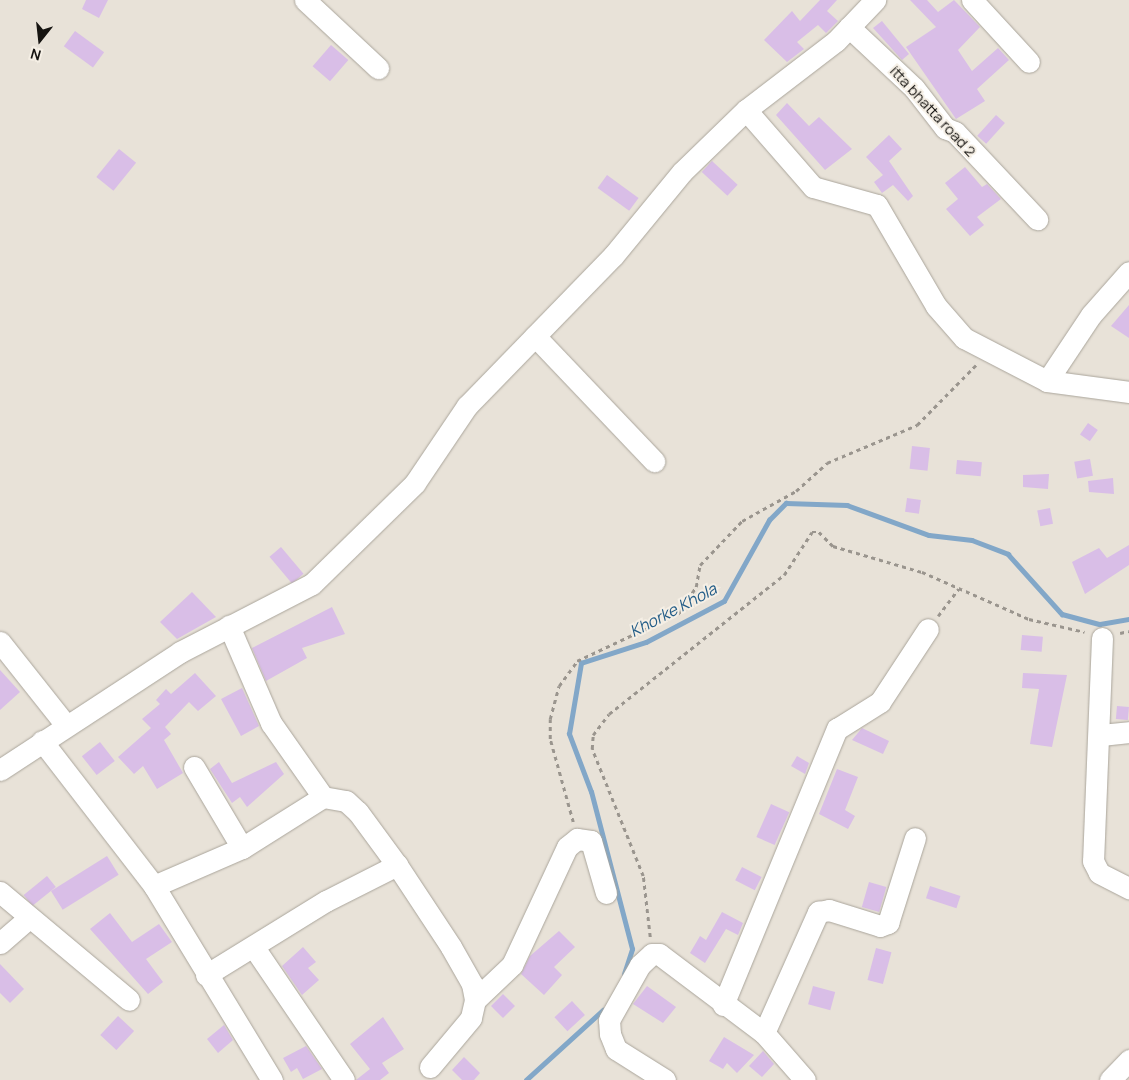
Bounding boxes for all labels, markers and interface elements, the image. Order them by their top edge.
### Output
north arrow [15,15,65,65]
text: N [28,44,43,65]
street label: itta bhatta road 2 [886,62,980,160]
water label: Khorke Khola [626,579,720,641]

